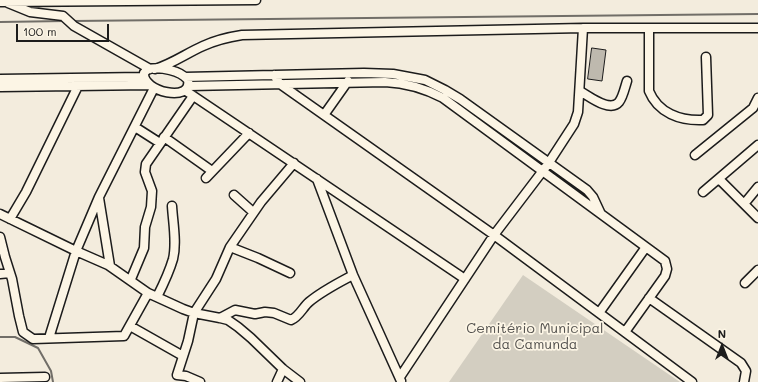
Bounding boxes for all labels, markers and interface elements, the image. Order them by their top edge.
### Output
scale bar [18,16,111,42]
text: 100 m [23,23,57,39]
park label: Cemitério Municipal da Camunda [466,321,604,354]
north arrow [702,326,742,366]
text: N [718,326,726,341]

